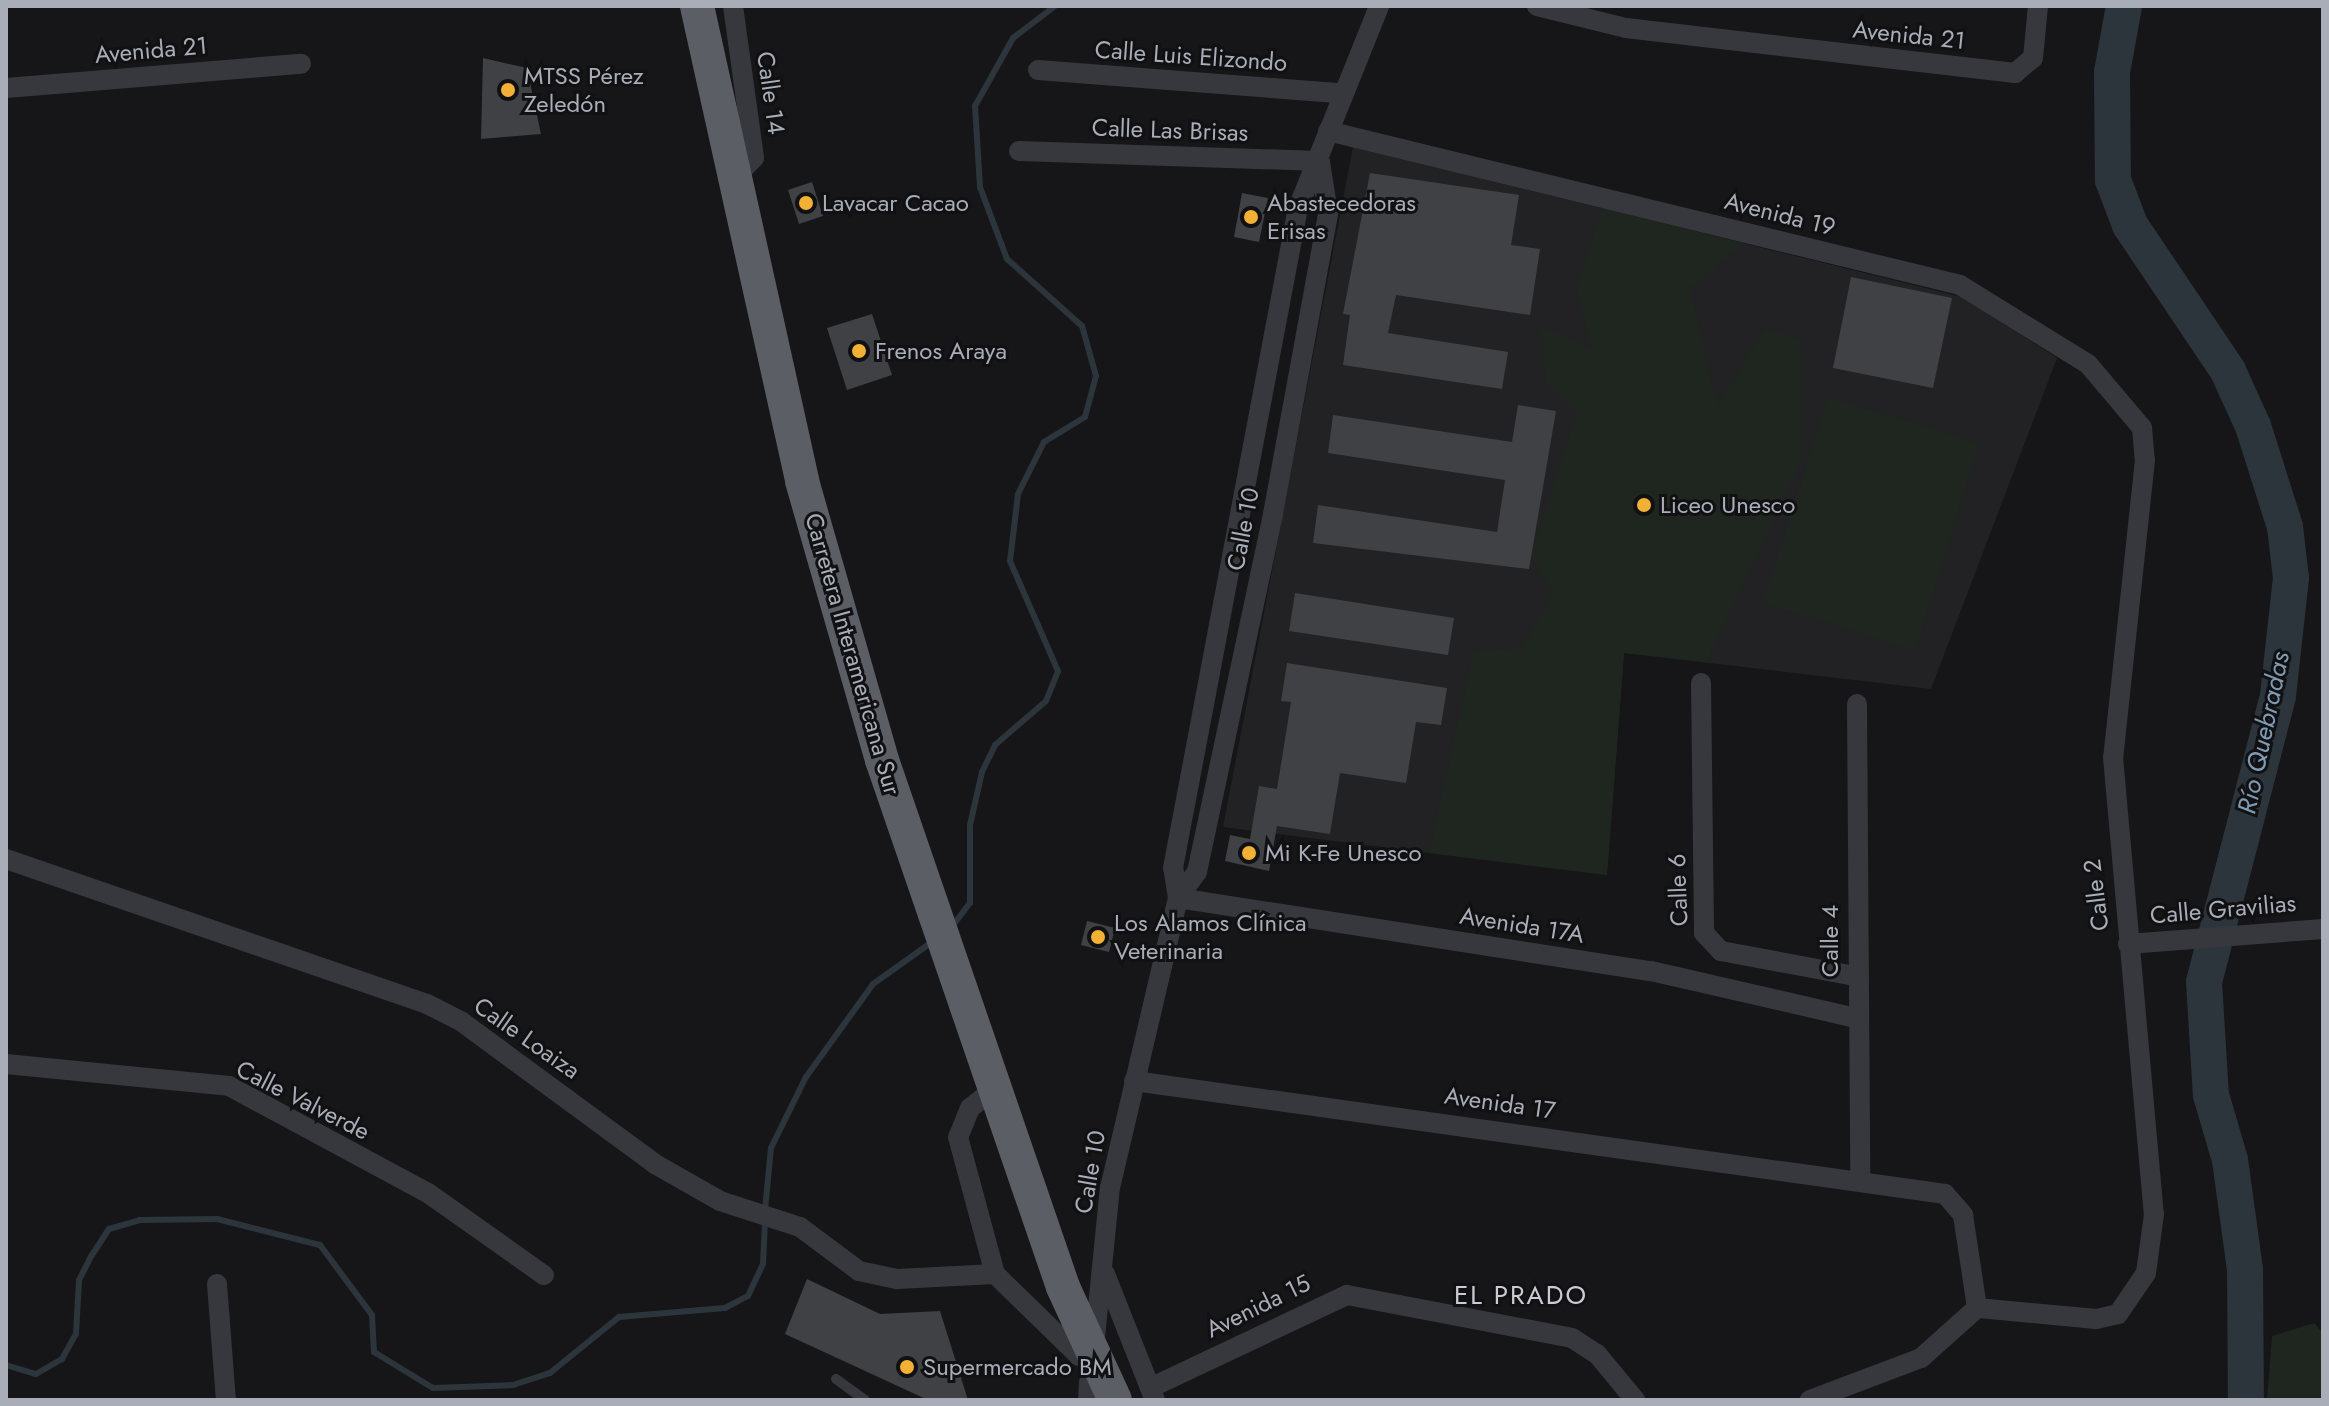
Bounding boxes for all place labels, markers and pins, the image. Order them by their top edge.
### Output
place label: MTSS Pérez Zeledón [524,62,644,118]
marker: MTSS Pérez Zeledón [499,81,517,99]
place label: Lavacar Cacao [822,189,969,217]
place label: Abastecedoras Erisas [1267,189,1416,245]
marker: Lavacar Cacao [797,194,815,212]
marker: Abastecedoras Erisas [1242,208,1260,226]
place label: Frenos Araya [875,337,1007,365]
marker: Frenos Araya [850,342,868,360]
place label: Liceo Unesco [1660,491,1795,519]
marker: Liceo Unesco [1635,496,1653,514]
place label: Mi K-Fe Unesco [1265,839,1422,867]
marker: Mi K-Fe Unesco [1240,844,1258,862]
place label: Los Alamos Clínica Veterinaria [1114,909,1306,965]
marker: Los Alamos Clínica Veterinaria [1089,928,1107,946]
place label: Supermercado BM [923,1353,1112,1381]
marker: Supermercado BM [898,1358,916,1376]

